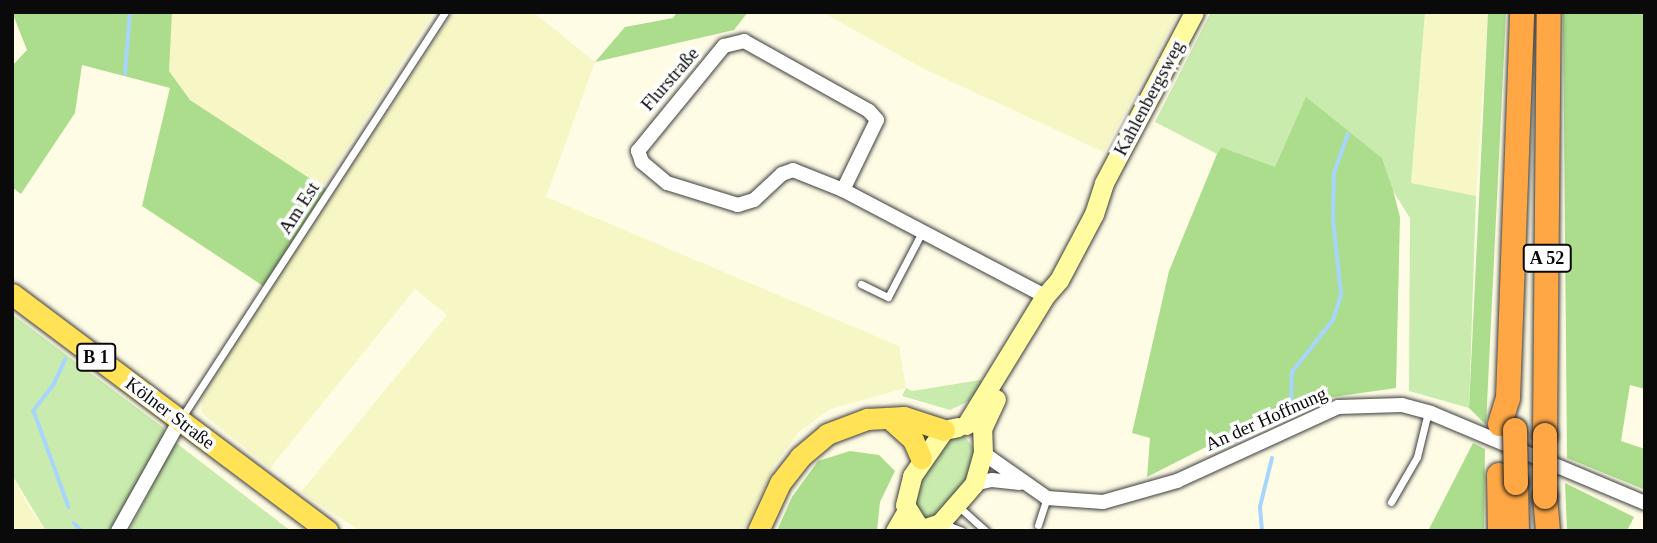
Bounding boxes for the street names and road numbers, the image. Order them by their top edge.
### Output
street label: Kahlenbergsweg [1109,36,1189,160]
street label: Flurstraße [636,42,704,116]
street label: Am Est [274,178,324,238]
road number: A 52 [1521,244,1573,272]
road number: B 1 [75,342,117,372]
street label: Kölner Straße [121,372,219,454]
street label: An der Hoffnung [1202,382,1330,456]

